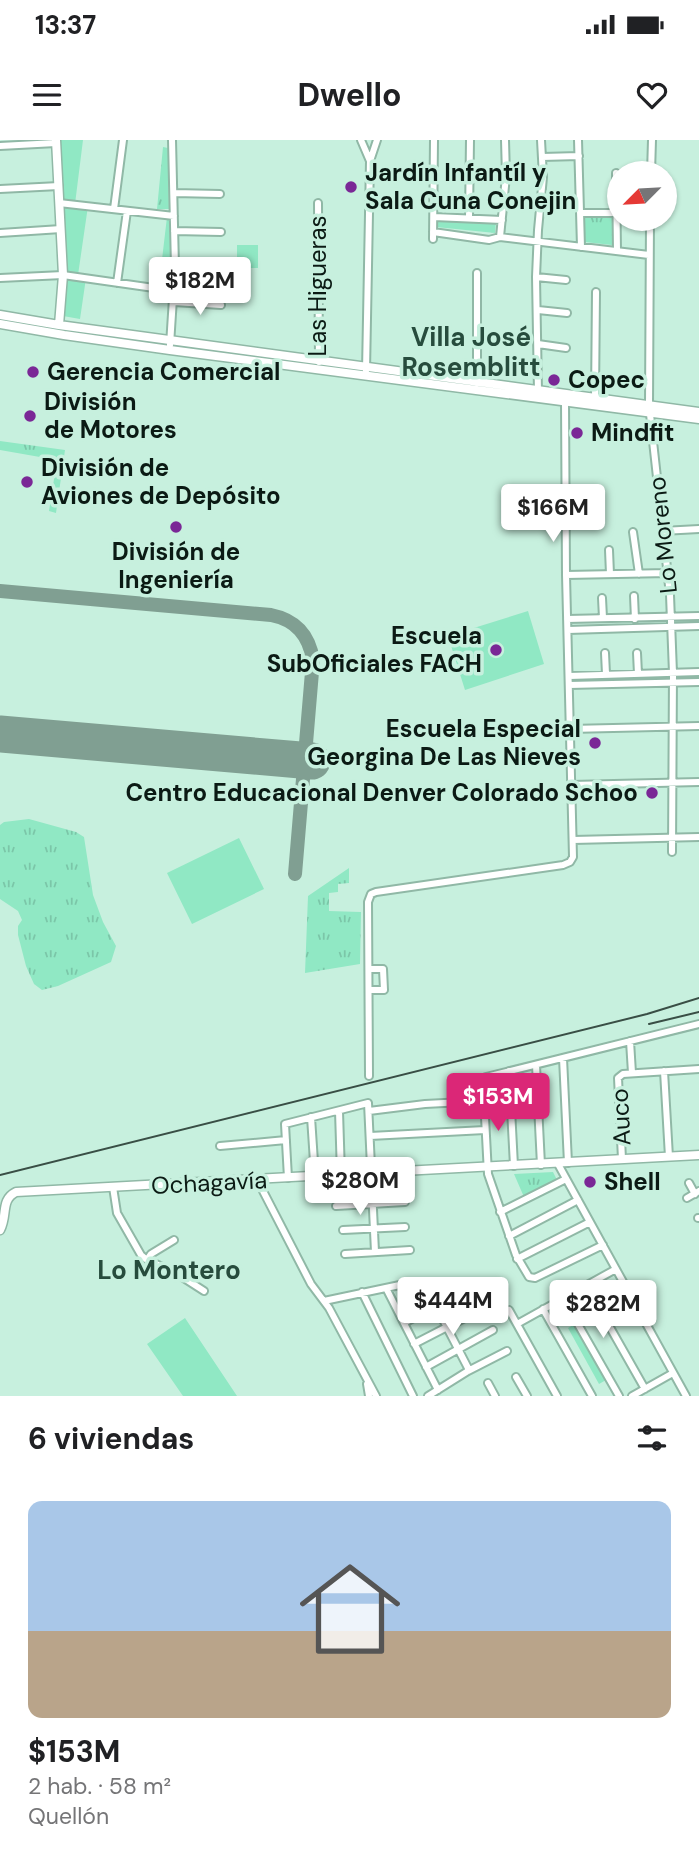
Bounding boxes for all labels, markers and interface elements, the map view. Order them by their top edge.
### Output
text: 13:37 [35,8,96,42]
text: Dwello [297,74,402,116]
icon: menu [28,76,66,114]
icon: heart [633,76,671,114]
place label: Jardín Infantíl y Sala Cuna Conejin [365,157,576,216]
north arrow [607,161,677,231]
map controls [607,161,677,231]
marker: Jardín Infantíl y Sala Cuna Conejin [343,179,359,195]
street label: Las Higueras [302,216,333,357]
pin: $182M [151,258,249,317]
text: $182M [165,265,235,295]
district label: Villa José Rosemblitt [401,320,541,384]
place label: Gerencia Comercial [47,356,280,387]
marker: Gerencia Comercial [25,364,41,380]
place label: Copec [568,364,645,395]
marker: Copec [546,372,562,388]
place label: División de Motores [44,386,177,445]
marker: División de Motores [22,408,38,424]
place label: Mindfit [591,417,674,448]
marker: Mindfit [569,425,585,441]
place label: División de Aviones de Depósito [41,452,281,511]
marker: División de Aviones de Depósito [19,474,35,490]
street label: Lo Moreno [641,475,684,595]
pin: $166M [504,484,602,544]
text: $166M [517,492,589,522]
marker: División de Ingeniería [168,519,184,535]
place label: División de Ingeniería [112,536,240,595]
place label: Escuela SubOficiales FACH [267,620,482,679]
marker: Escuela SubOficiales FACH [488,642,504,658]
place label: Escuela Especial Georgina De Las Nieves [307,713,581,772]
marker: Escuela Especial Georgina De Las Nieves [587,735,603,751]
place label: Centro Educacional Denver Colorado Schoo [125,777,638,808]
marker: Centro Educacional Denver Colorado Schoo [644,785,660,801]
pin: $153M [449,1074,547,1133]
text: $153M [463,1081,533,1111]
street label: Auco [604,1088,637,1146]
pin: $280M [311,1158,409,1217]
street label: Ochagavía [150,1164,268,1201]
text: $280M [321,1165,399,1195]
place label: Shell [604,1166,661,1197]
marker: Shell [582,1174,598,1190]
district label: Lo Montero [97,1253,241,1287]
pin: $444M [404,1278,502,1337]
pin: $282M [554,1280,652,1340]
text: $444M [413,1285,493,1315]
text: $282M [565,1288,641,1318]
text: 6 viviendas [28,1419,194,1458]
icon: filters [633,1419,671,1457]
icon: home [287,1546,413,1672]
text: $153M [28,1732,120,1771]
text: 2 hab. · 58 m² [28,1771,171,1801]
text: Quellón [28,1801,109,1831]

